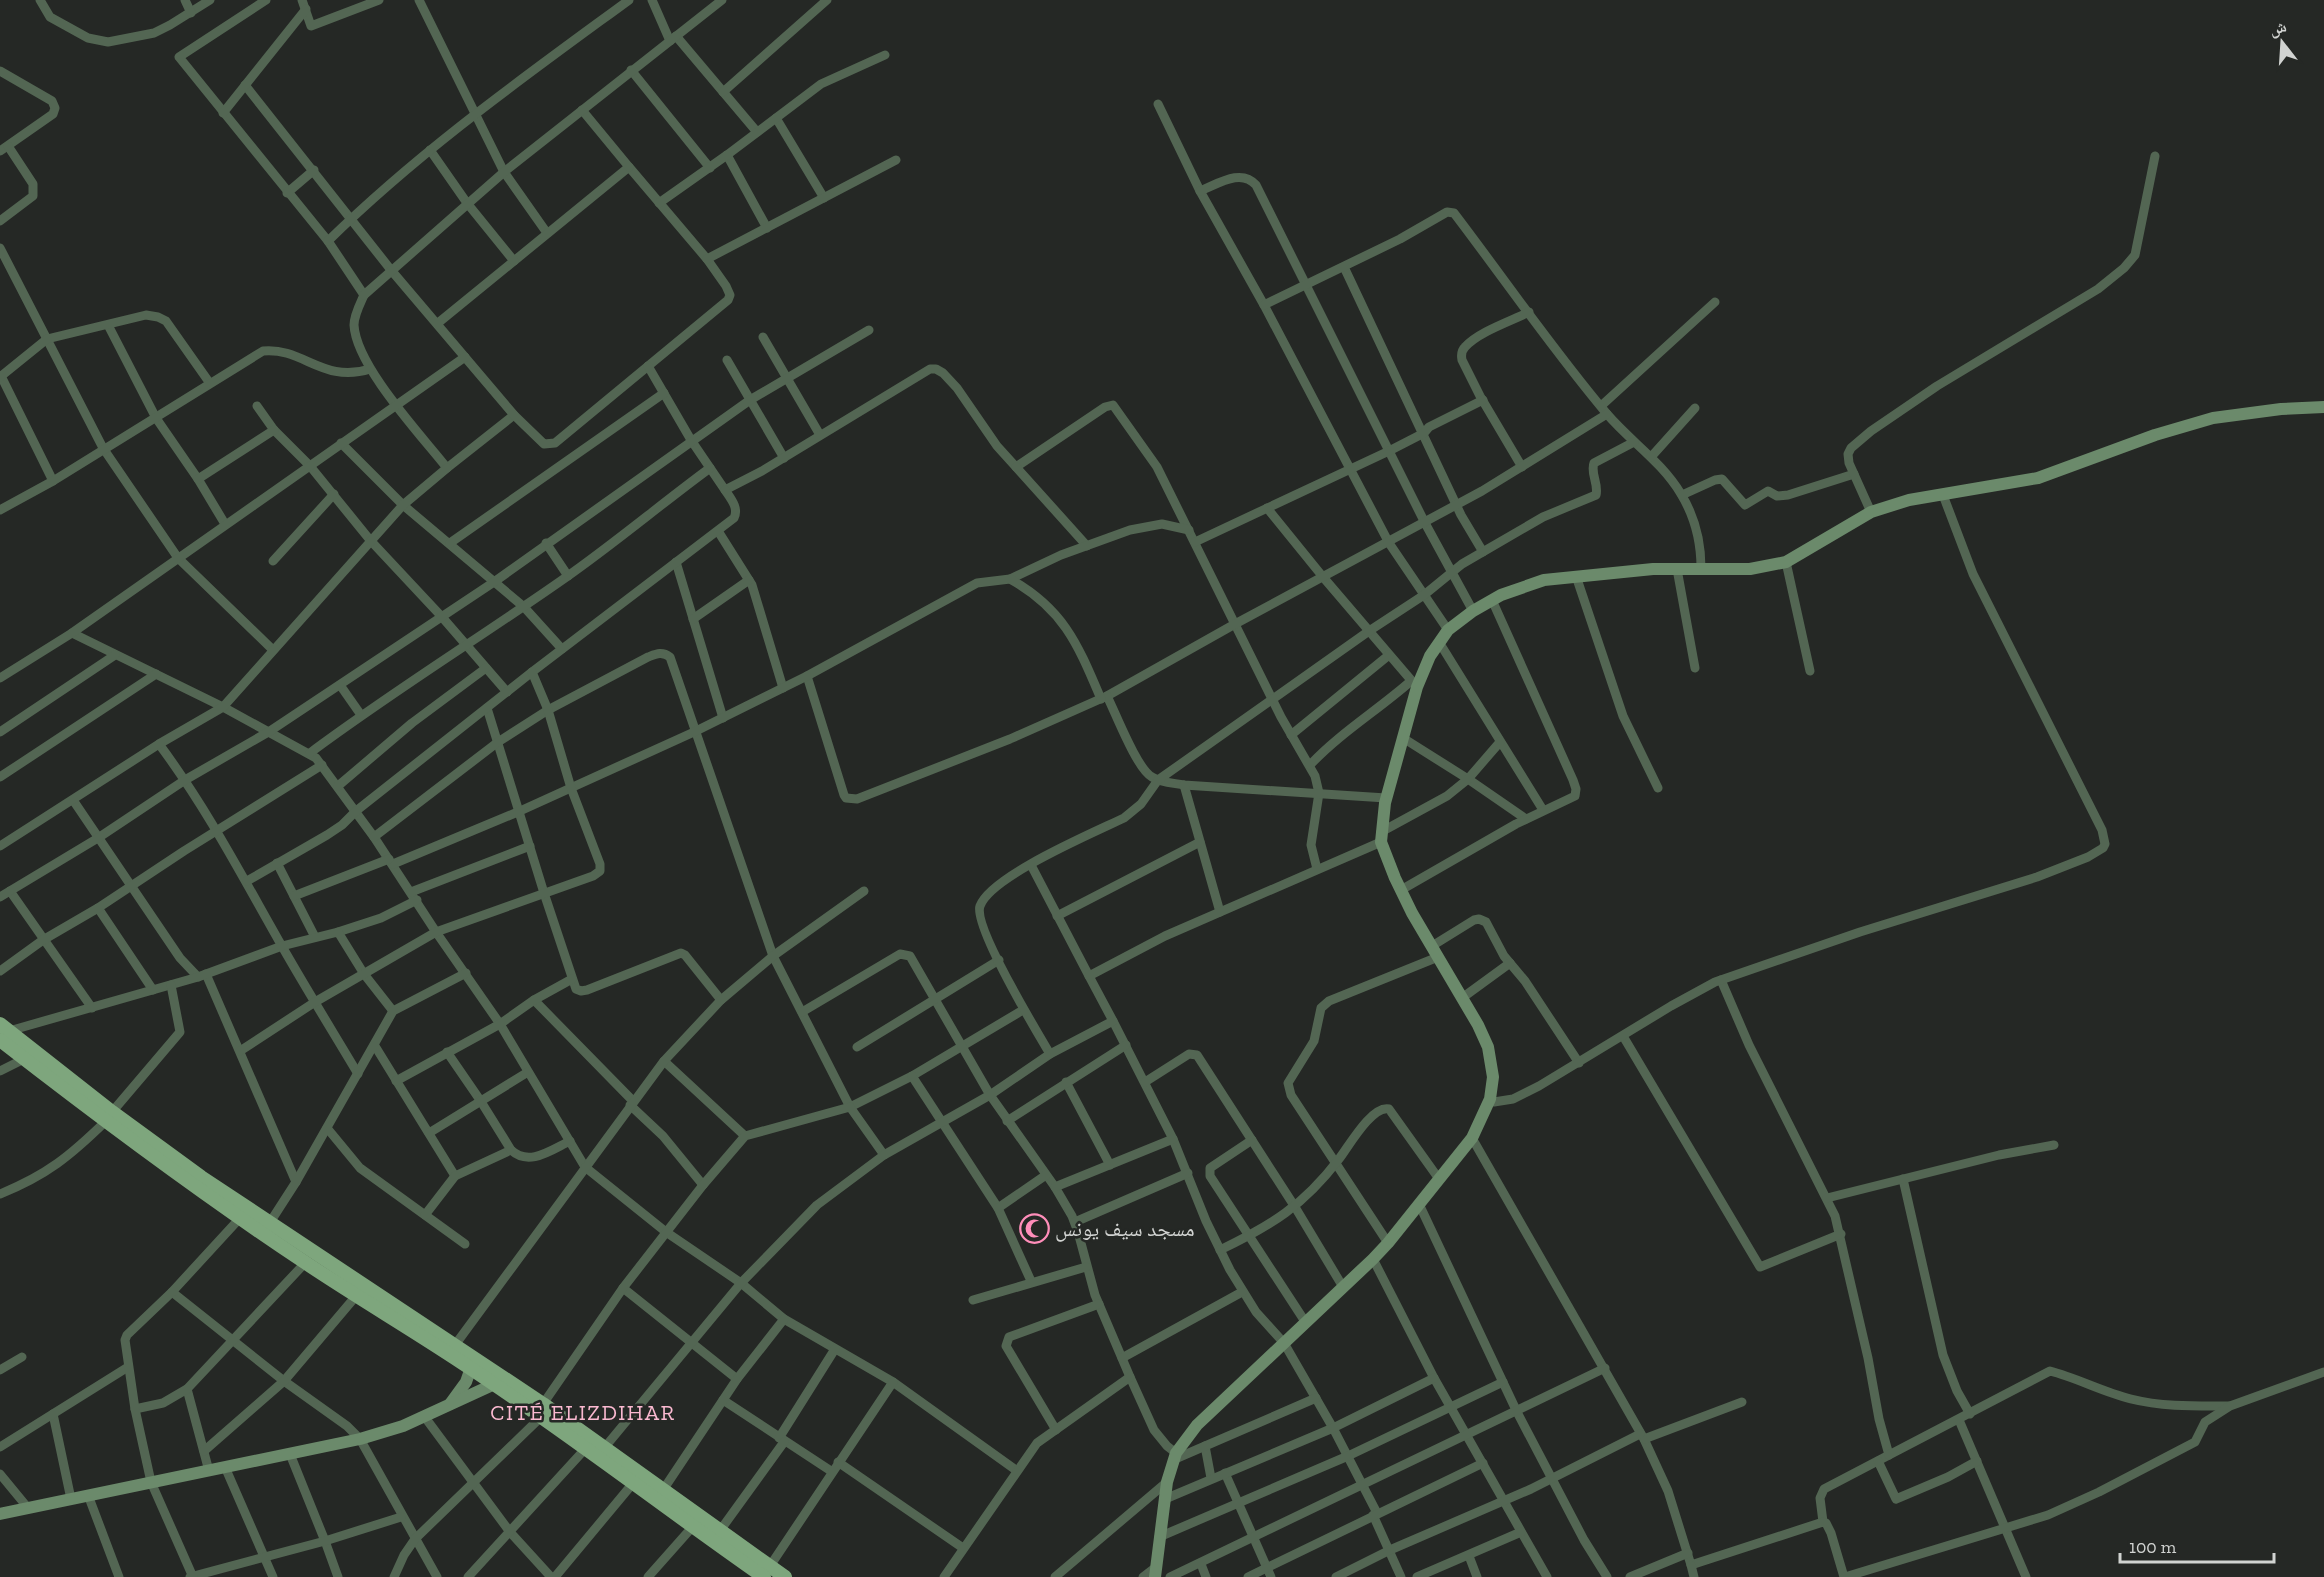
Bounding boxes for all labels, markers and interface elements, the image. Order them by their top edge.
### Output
north arrow [2252,12,2312,72]
text: ش [2267,17,2289,40]
mosque icon: مسجد سيف يونس [1018,1212,1050,1244]
place label: مسجد سيف يونس [1055,1216,1195,1242]
district label: CITÉ ELIZDIHAR [490,1399,676,1426]
scale bar [2120,1526,2274,1564]
text: 100 m [2129,1536,2177,1558]

